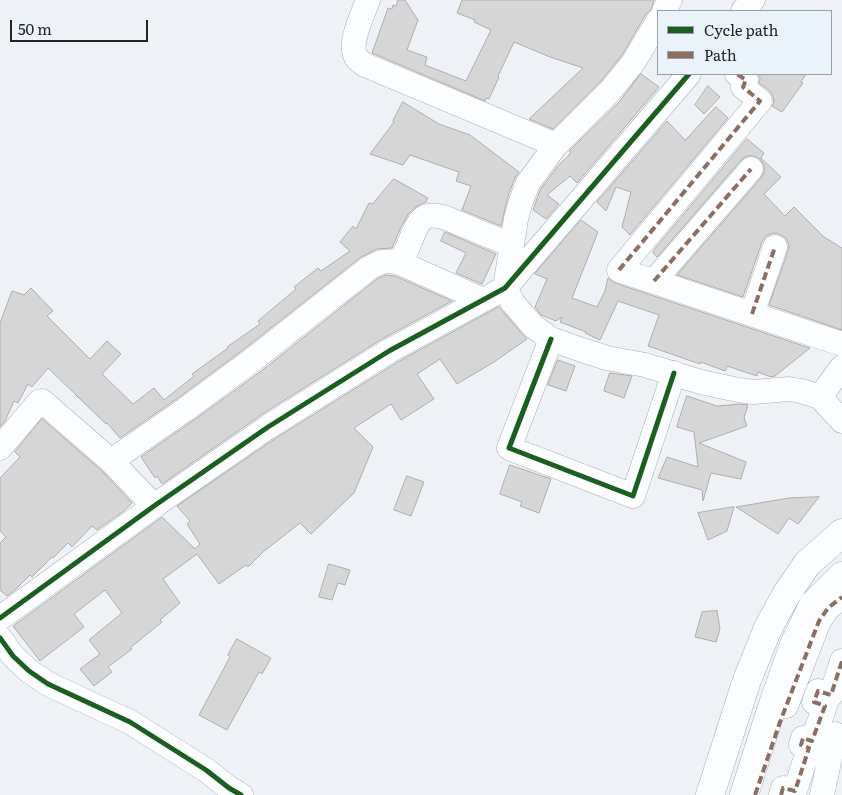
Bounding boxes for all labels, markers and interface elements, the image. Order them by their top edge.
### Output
scale bar [12,10,150,42]
legend [657,10,832,75]
text: 50 m [18,17,52,40]
text: Cycle path [704,18,778,41]
text: Path [704,43,737,66]

